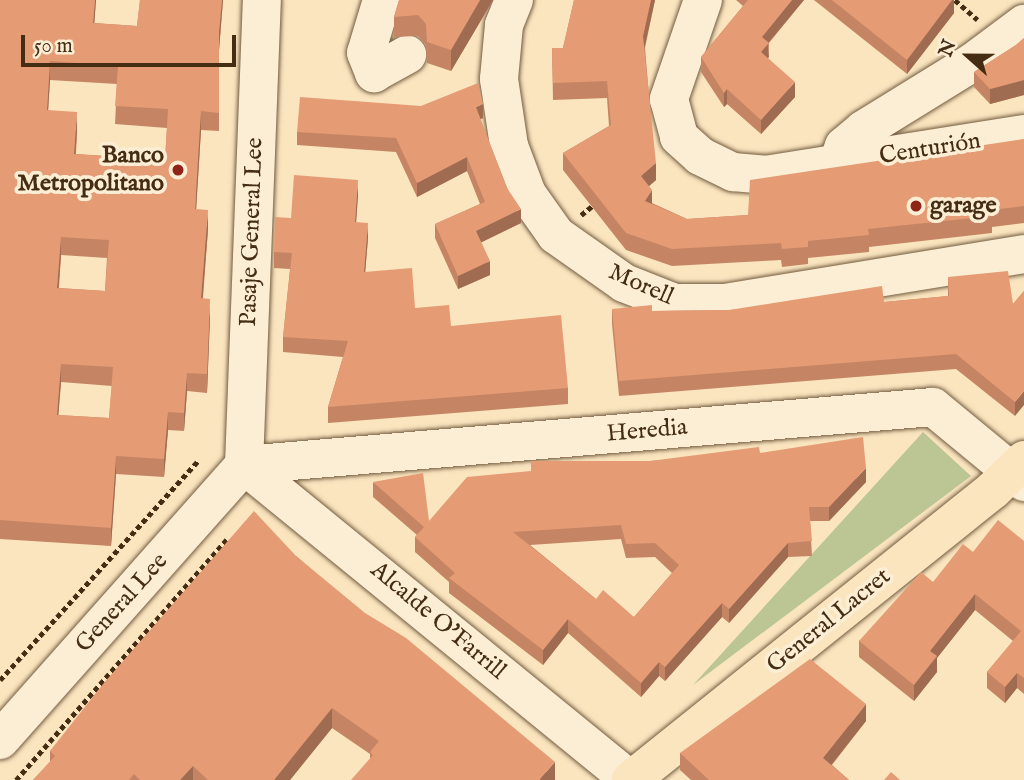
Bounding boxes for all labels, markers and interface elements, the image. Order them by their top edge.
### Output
scale bar [24,21,240,65]
north arrow [933,21,1003,91]
text: 50 m [34,33,73,60]
text: N [934,37,963,60]
street label: Centurión [877,127,983,171]
street label: Pasaje General Lee [234,137,270,327]
place label: Banco Metropolitano [18,142,164,198]
marker: Banco Metropolitano [170,162,186,178]
place label: garage [930,192,997,220]
marker: garage [908,198,924,214]
street label: Morell [604,258,678,312]
street label: Heredia [606,413,688,449]
street label: General Lee [70,547,174,659]
street label: Alcalde O'Farrill [364,556,512,686]
street label: General Lacret [761,562,897,680]

